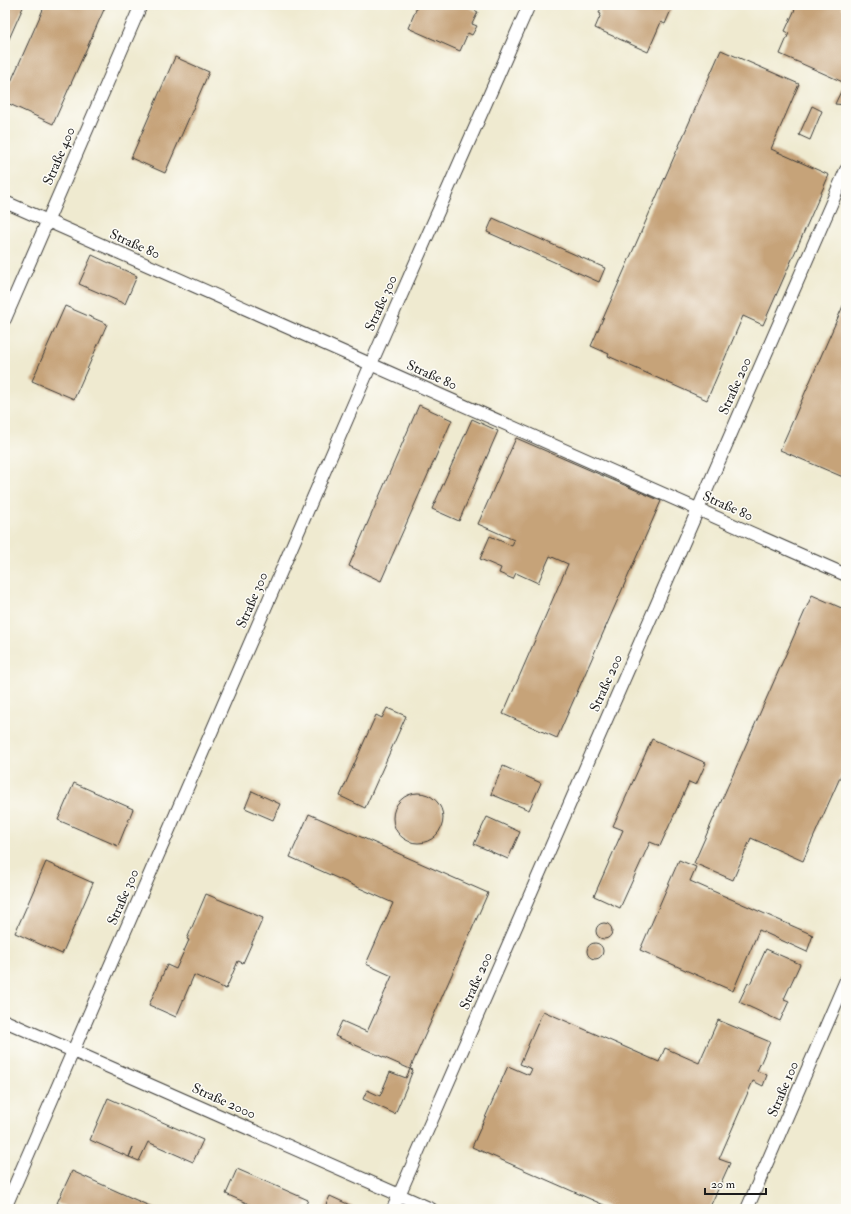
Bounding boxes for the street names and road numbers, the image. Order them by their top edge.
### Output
street label: Straße 400 [39,124,79,188]
street label: Straße 80 [107,225,163,263]
street label: Straße 300 [361,272,401,334]
street label: Straße 200 [715,355,755,417]
street label: Straße 80 [404,356,460,394]
street label: Straße 80 [700,487,756,525]
street label: Straße 300 [233,569,271,631]
street label: Straße 200 [586,652,626,714]
street label: Straße 300 [104,866,142,928]
street label: Straße 200 [456,950,496,1012]
street label: Straße 100 [764,1059,802,1119]
street label: Straße 2000 [189,1079,259,1123]

